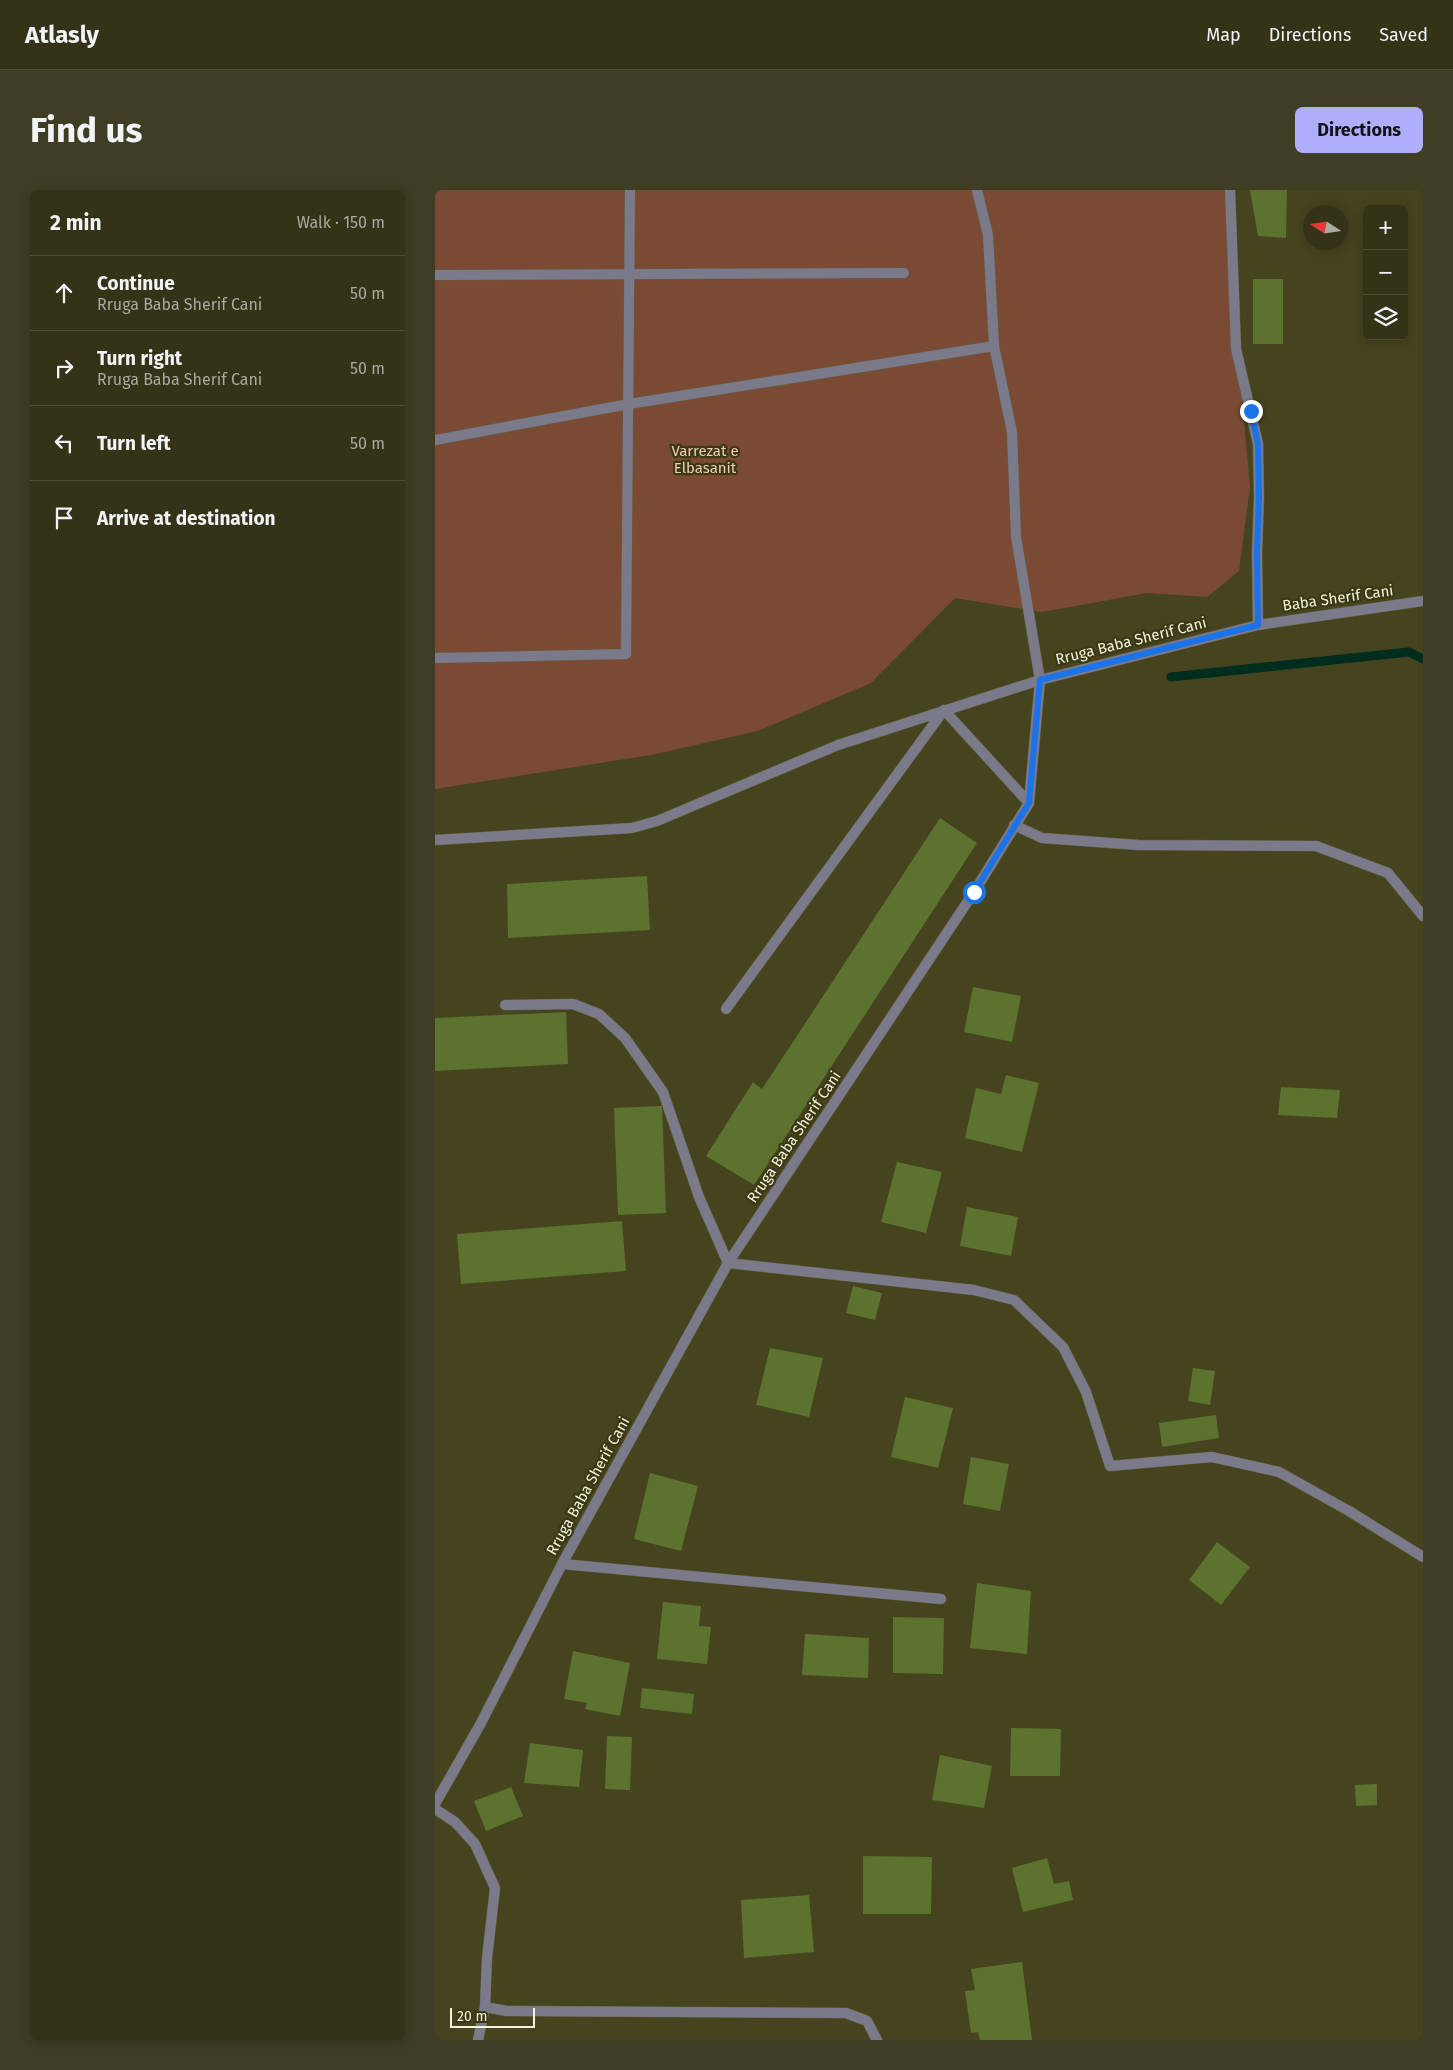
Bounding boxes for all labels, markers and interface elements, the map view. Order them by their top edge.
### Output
text: Atlasly [25,21,99,49]
text: Map [1206,24,1241,46]
text: Directions [1269,24,1351,46]
text: Saved [1379,24,1428,46]
button: Directions [1295,107,1423,153]
text: Find us [30,109,142,151]
north arrow [1303,205,1348,250]
map controls [1363,205,1408,340]
button: + [1363,205,1408,250]
text: 2 min [50,210,102,236]
text: Walk · 150 m [297,213,385,232]
button: − [1363,250,1408,295]
text: Continue [97,272,175,295]
icon: ahead [50,279,78,307]
text: 50 m [350,284,385,303]
text: Rruga Baba Sherif Cani [97,295,262,314]
button: layers [1363,295,1408,340]
text: Turn right [97,347,182,370]
icon: right [50,354,78,382]
text: 50 m [350,359,385,378]
text: Rruga Baba Sherif Cani [97,370,262,389]
route end [1240,400,1263,423]
icon: left [50,429,78,457]
text: Turn left [97,432,171,455]
text: 50 m [350,434,385,453]
park label: Varrezat e Elbasanit [671,442,739,477]
icon: arrive [50,504,78,532]
text: Arrive at destination [97,507,276,530]
street label: Baba Sherif Cani [1281,581,1395,615]
street label: Rruga Baba Sherif Cani [1054,614,1208,668]
route start [963,881,986,904]
street label: Rruga Baba Sherif Cani [743,1068,845,1206]
street label: Rruga Baba Sherif Cani [543,1414,633,1558]
scale bar [450,2005,535,2028]
text: 20 m [457,2008,487,2025]

